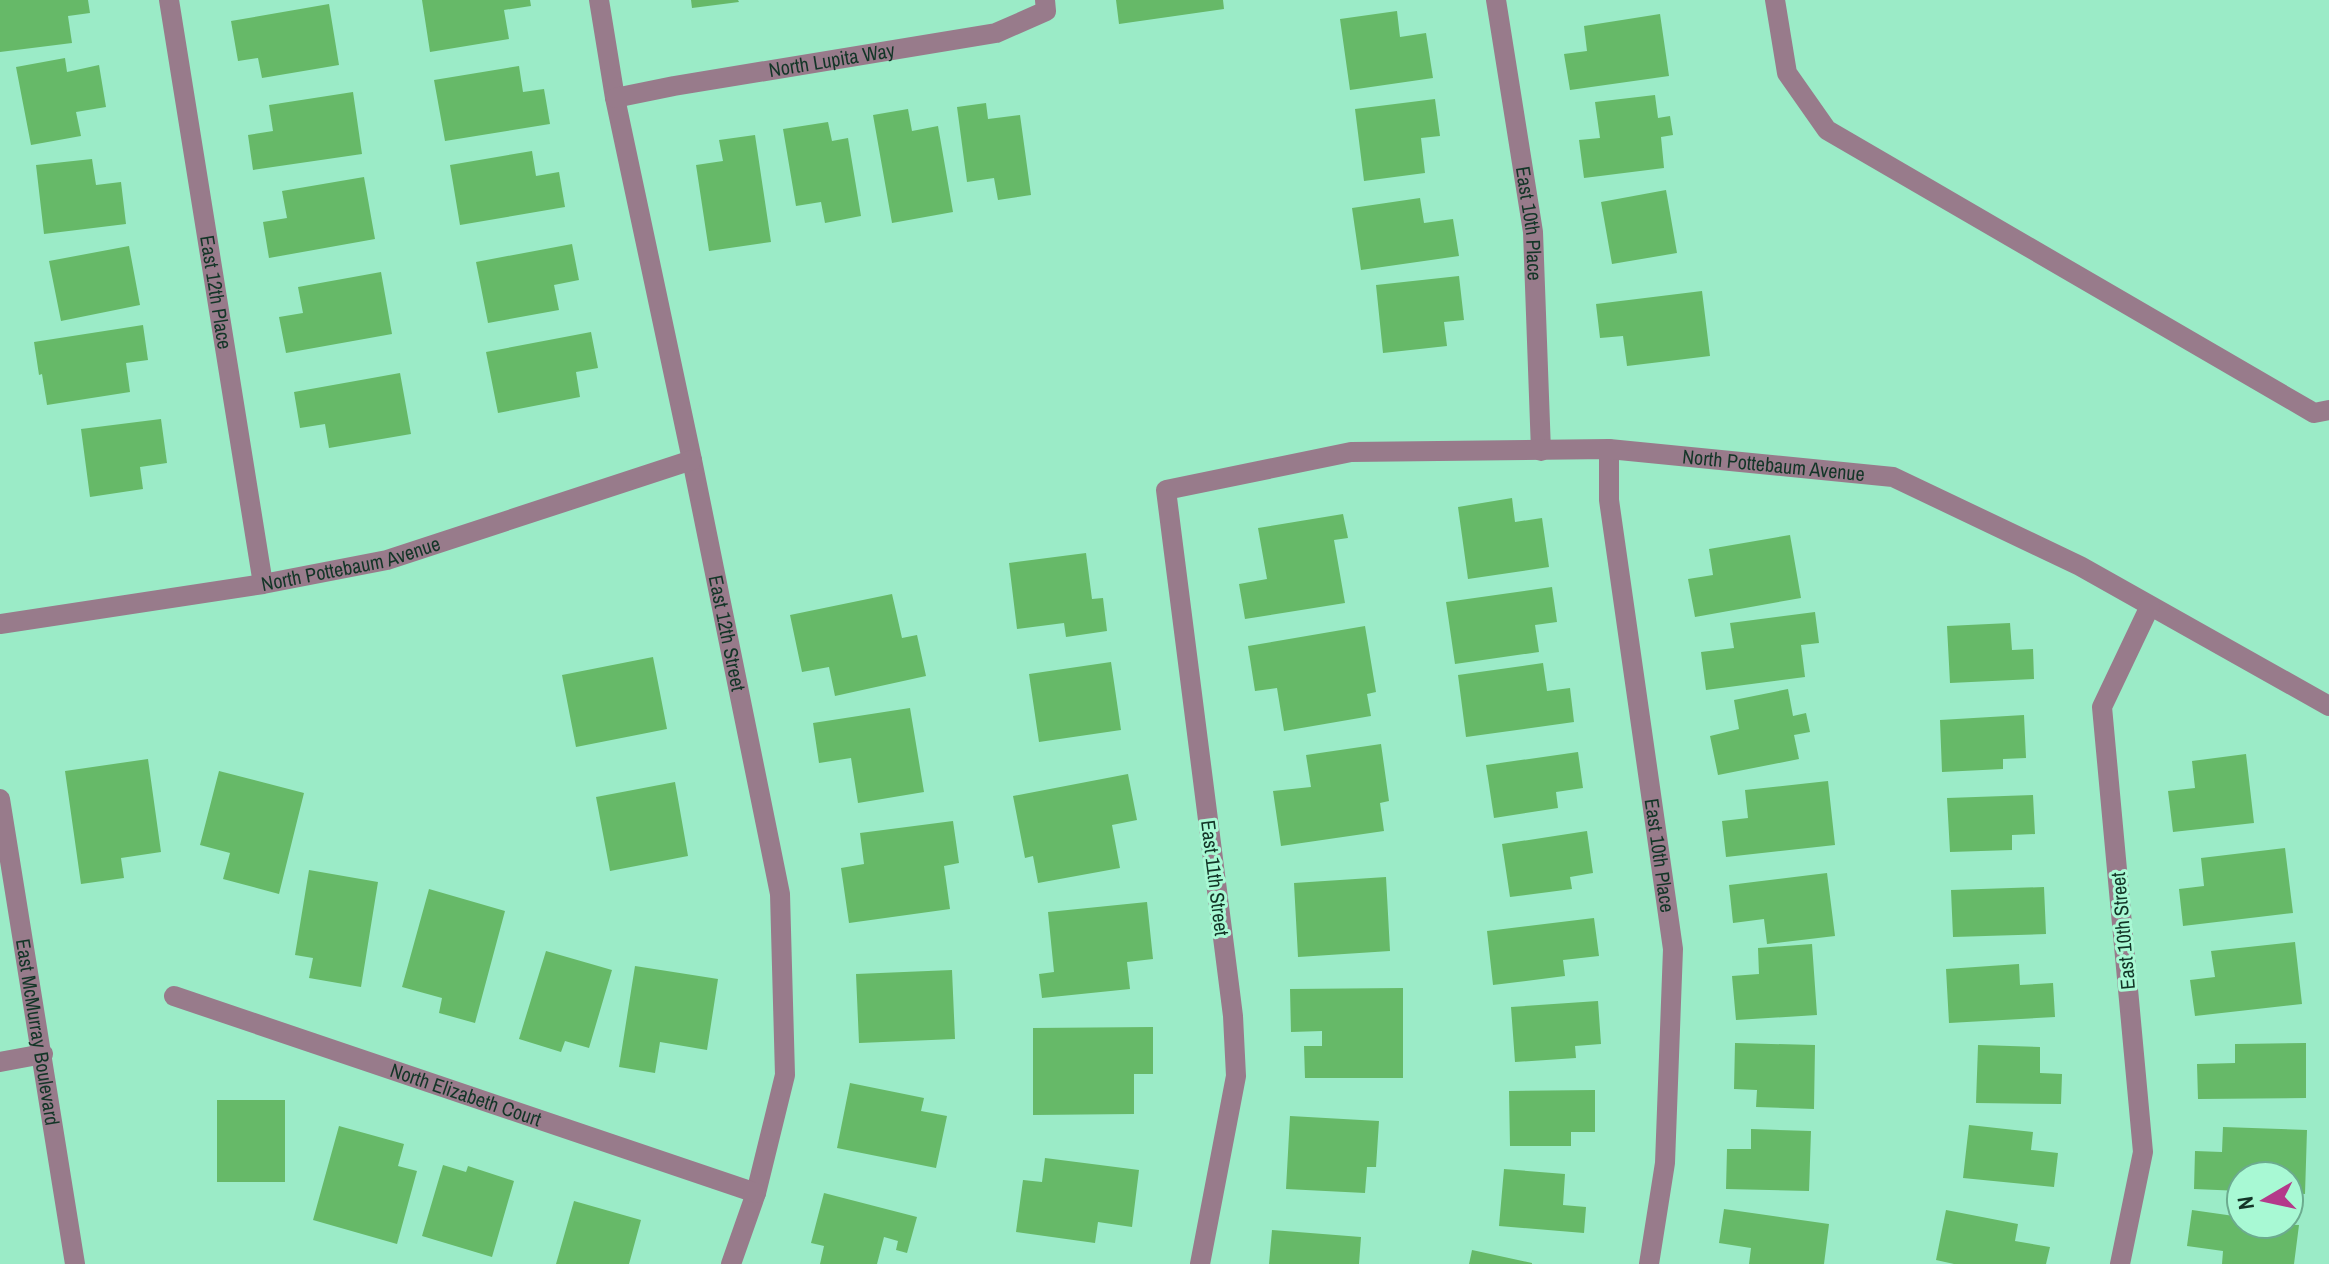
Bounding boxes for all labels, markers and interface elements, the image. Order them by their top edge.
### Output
street label: North Lupita Way [767,36,897,83]
street label: East 10th Place [1510,164,1549,281]
street label: East 12th Place [194,233,239,351]
street label: North Pottebaum Avenue [1681,442,1866,487]
street label: North Pottebaum Avenue [259,529,444,597]
street label: East 12th Street [703,573,753,694]
street label: East 10th Place [1639,797,1682,914]
street label: East 11th Street [1195,819,1236,938]
street label: East 10th Street [2104,871,2141,991]
street label: East McMurray Boulevard [10,937,66,1127]
street label: North Elizabeth Court [387,1056,545,1133]
north arrow [2225,1160,2305,1240]
text: N [2229,1194,2261,1212]

